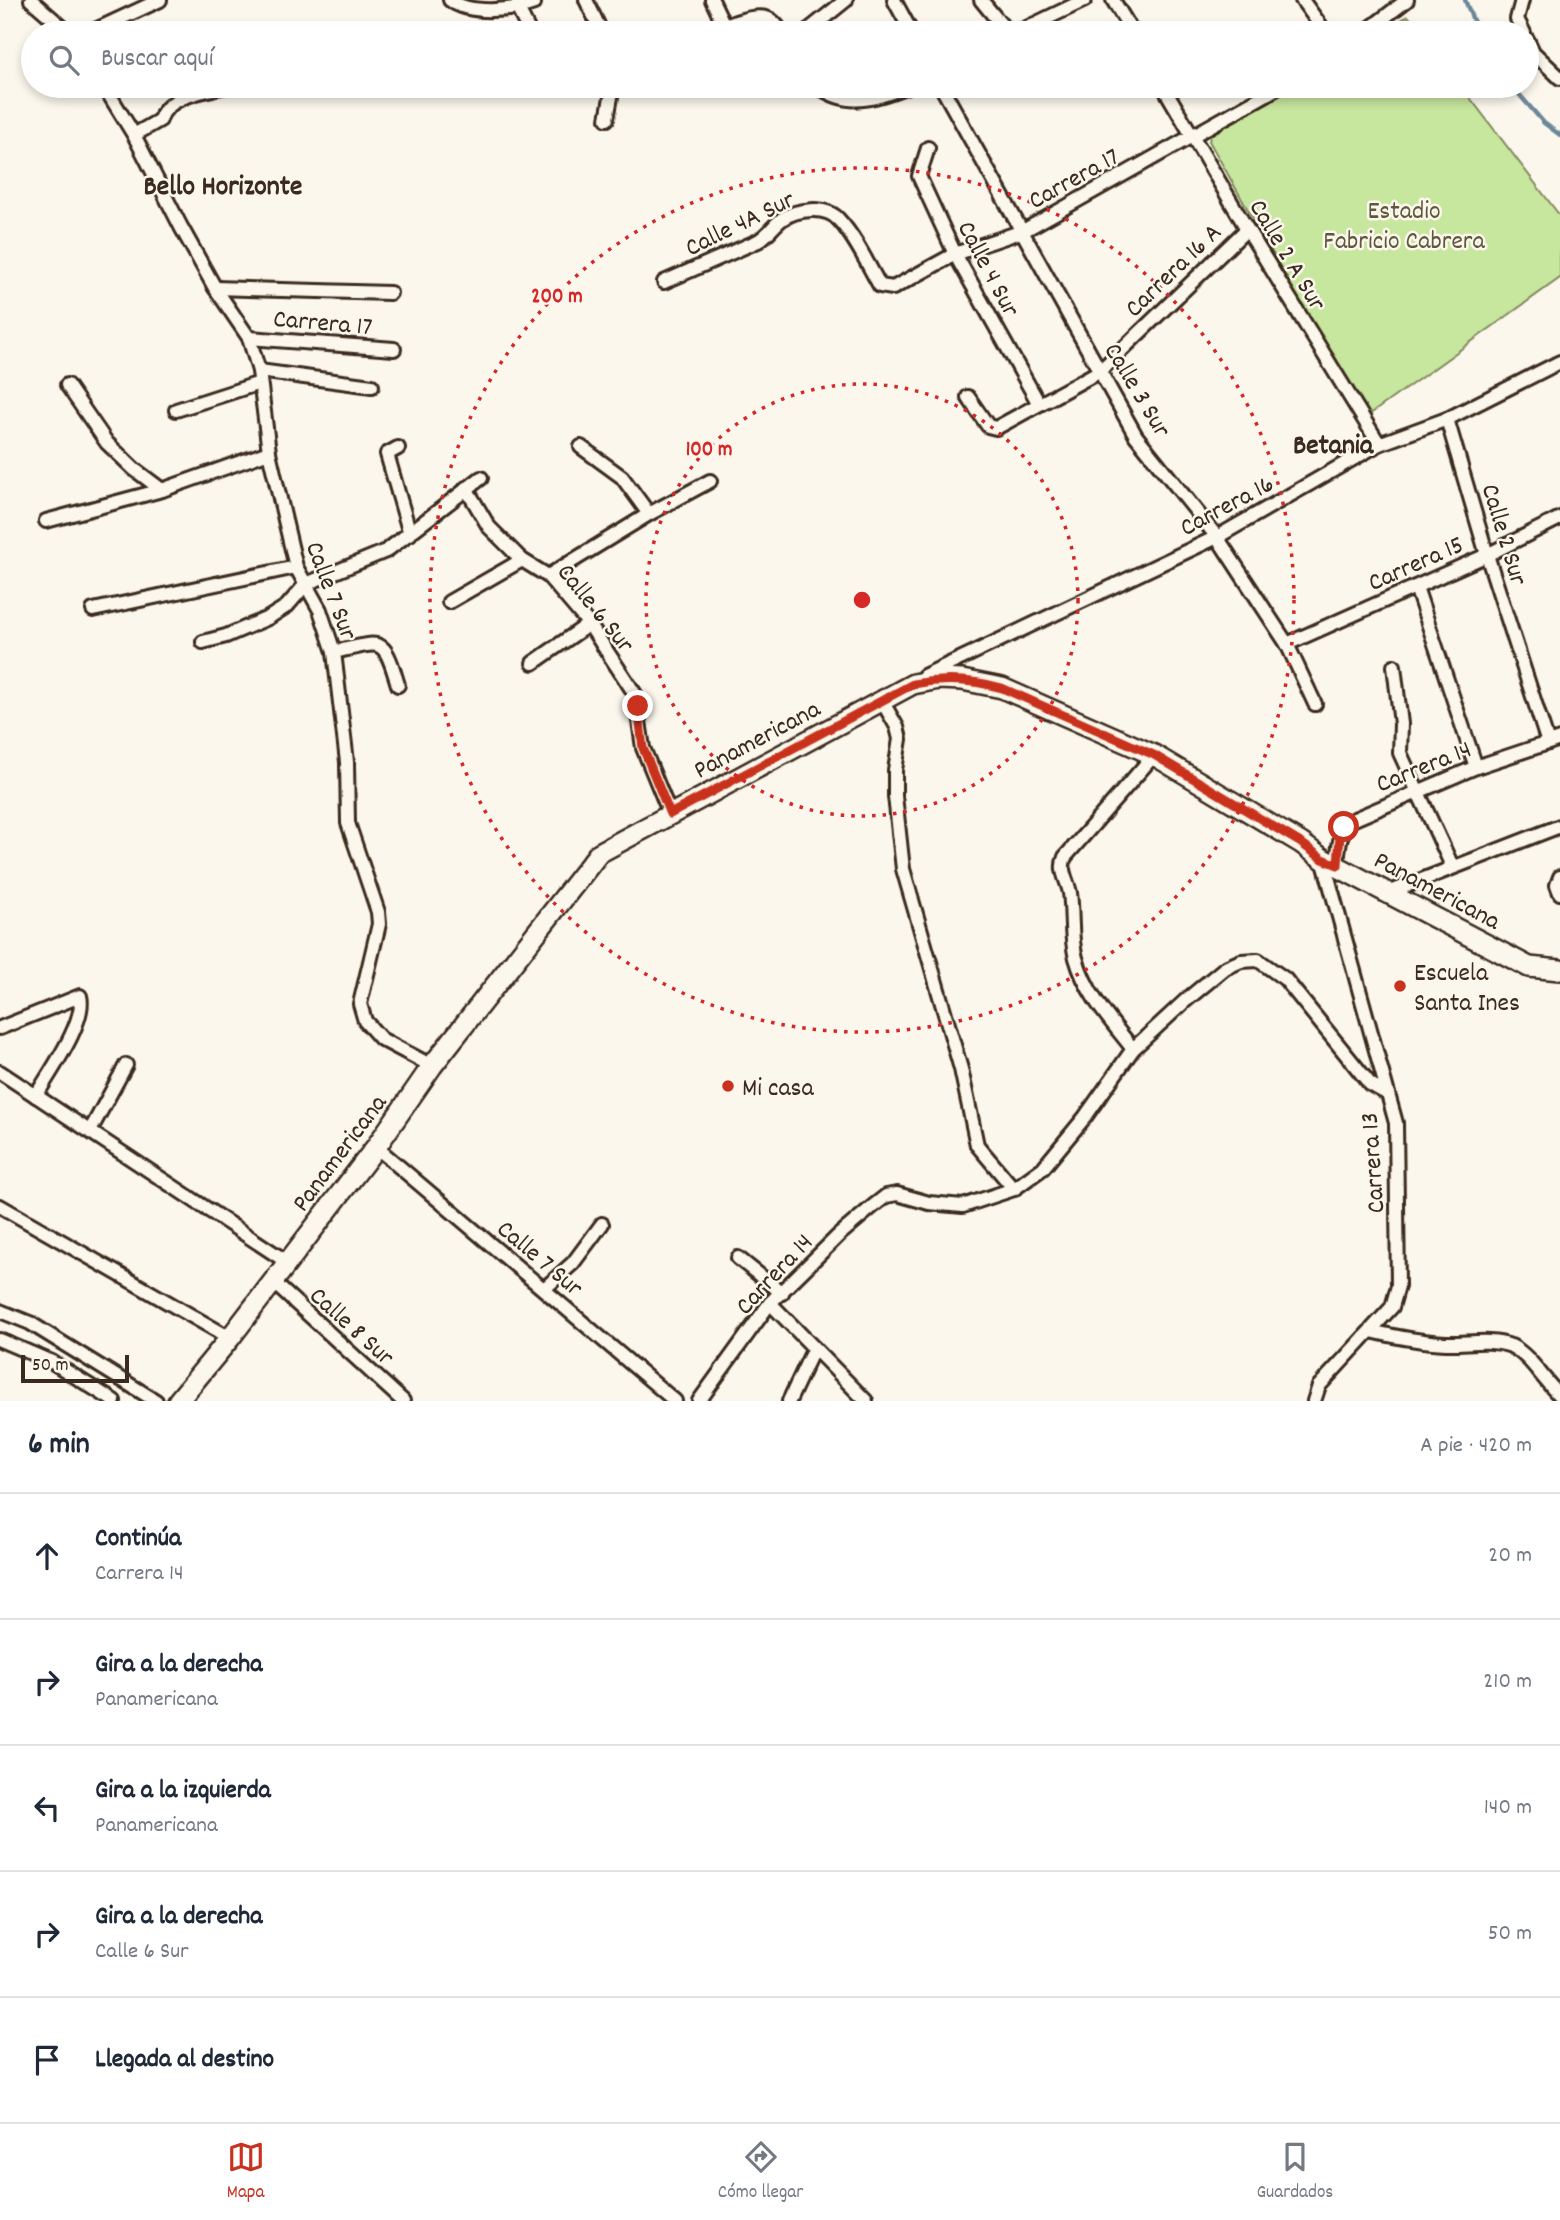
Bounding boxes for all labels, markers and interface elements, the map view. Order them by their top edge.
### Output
search box [21,21,1539,98]
icon: search [45,41,83,79]
text: Buscar aquí [101,41,213,78]
street label: Carrera 17 [1022,140,1127,220]
district label: Bello Horizonte [144,169,302,209]
street label: Calle 4A Sur [679,182,802,268]
street label: Calle 2 A Sur [1238,193,1334,319]
park label: Estadio Fabricio Cabrera [1323,194,1486,261]
street label: Calle 4 Sur [946,215,1028,324]
street label: Carrera 16 A [1118,216,1231,327]
text: 200 m [531,283,583,313]
street label: Carrera 17 [272,302,374,347]
street label: Calle 3 Sur [1093,336,1179,445]
district label: Betania [1293,428,1374,468]
text: 100 m [686,436,732,466]
street label: Carrera 16 [1174,467,1281,547]
street label: Calle 2 Sur [1470,480,1536,591]
street label: Carrera 15 [1363,528,1470,603]
street label: Calle 7 Sur [294,537,366,646]
street label: Calle 6 Sur [547,556,642,662]
centre of rings [850,588,874,612]
route end [622,690,653,721]
street label: Panamericana [688,692,828,790]
street label: Carrera 14 [1371,732,1478,804]
route start [1328,811,1359,842]
street label: Panamericana [1366,843,1507,941]
place label: Escuela Santa Ines [1414,956,1520,1023]
marker: Escuela Santa Ines [1392,978,1408,994]
place label: Mi casa [742,1071,815,1108]
marker: Mi casa [720,1078,736,1094]
street label: Panamericana [284,1087,398,1221]
street label: Carrera 13 [1353,1111,1396,1214]
street label: Calle 7 Sur [487,1212,590,1307]
street label: Carrera 14 [728,1226,823,1325]
street label: Calle 8 Sur [300,1279,402,1376]
scale bar [21,1352,130,1384]
text: 50 m [32,1353,69,1380]
text: 6 min [28,1425,90,1468]
text: A pie · 420 m [1420,1430,1532,1463]
text: Continúa [95,1521,181,1558]
icon: ahead [28,1537,66,1575]
text: 20 m [1488,1540,1532,1573]
text: Carrera 14 [95,1558,184,1591]
text: Gira a la derecha [95,1647,262,1684]
icon: right [28,1663,66,1701]
text: 210 m [1483,1666,1532,1699]
text: Panamericana [95,1684,218,1717]
text: Gira a la izquierda [95,1773,271,1810]
icon: left [28,1789,66,1827]
text: 140 m [1484,1792,1532,1825]
text: Panamericana [95,1810,218,1843]
text: Gira a la derecha [95,1899,262,1936]
icon: right [28,1915,66,1953]
text: 50 m [1488,1918,1532,1951]
text: Calle 6 Sur [95,1936,189,1969]
icon: arrive [28,2041,66,2079]
text: Llegada al destino [95,2042,274,2079]
tab: Mapa [227,2138,265,2207]
tab: Cómo llegar [718,2138,803,2207]
tab: Guardados [1256,2138,1333,2207]

